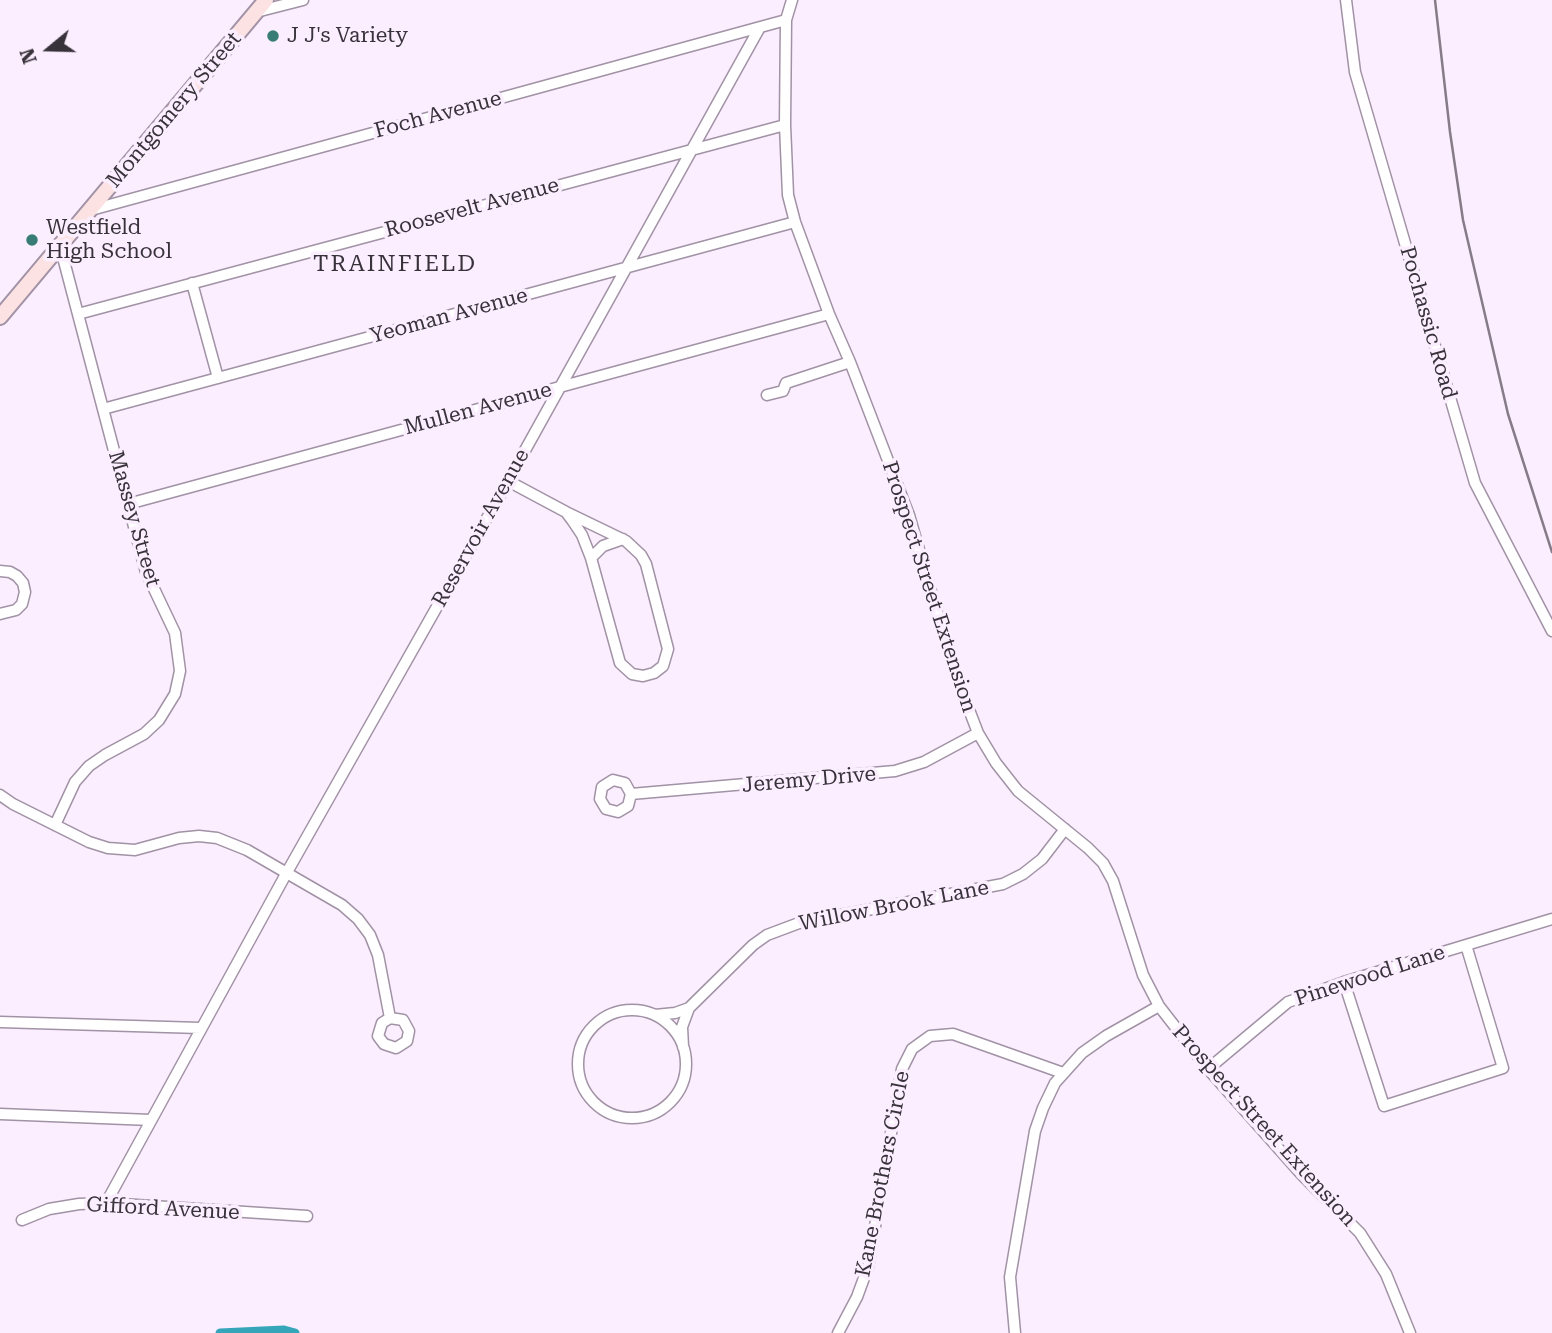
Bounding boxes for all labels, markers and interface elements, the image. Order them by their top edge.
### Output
north arrow [14,14,84,84]
place label: J J's Variety [287,23,408,49]
street label: Montgomery Street [101,27,247,193]
marker: J J's Variety [265,28,281,44]
text: N [15,45,42,67]
street label: Foch Avenue [372,86,504,144]
street label: Roosevelt Avenue [382,173,562,243]
place label: Westfield High School [46,215,172,265]
marker: Westfield High School [24,232,40,248]
street label: Pochassic Road [1394,244,1462,402]
district label: TRAINFIELD [314,250,476,278]
street label: Yeoman Avenue [368,283,530,349]
street label: Mullen Avenue [401,377,555,441]
street label: Reservoir Avenue [427,445,535,611]
street label: Massey Street [103,448,165,590]
street label: Prospect Street Extension [876,458,982,716]
street label: Jeremy Drive [741,762,877,798]
street label: Willow Brook Lane [797,875,991,937]
street label: Pinewood Lane [1292,940,1448,1012]
street label: Prospect Street Extension [1167,1020,1361,1232]
street label: Kane Brothers Circle [851,1069,915,1279]
street label: Gifford Avenue [86,1192,240,1226]

